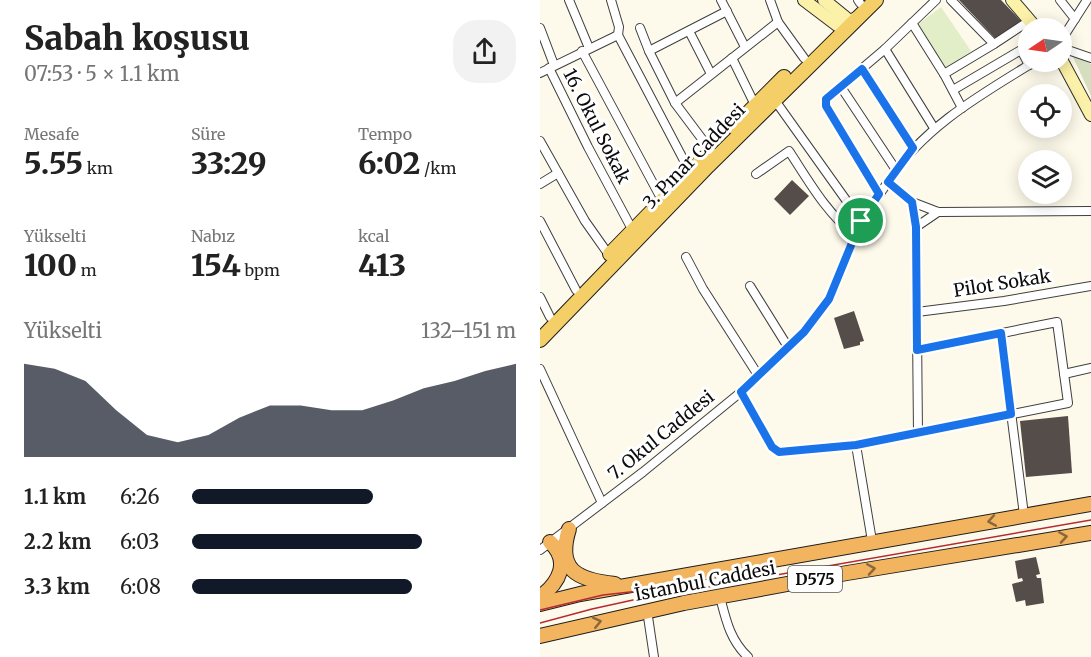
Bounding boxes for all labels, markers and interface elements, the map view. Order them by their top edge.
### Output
text: Sabah koşusu [24,18,250,59]
north arrow [1018,18,1072,72]
map controls [1018,18,1072,204]
button: share [453,20,516,83]
text: 07:53 · 5 × 1.1 km [24,61,180,86]
street label: 16. Okul Sokak [558,65,636,188]
button: locate [1018,84,1072,138]
street label: 3. Pınar Caddesi [638,98,750,213]
text: Mesafe [24,124,79,144]
text: Süre [191,124,225,144]
text: Tempo [358,124,412,144]
text: 5.55 [24,144,83,182]
text: 33:29 [191,144,267,182]
text: 6:02 [358,144,420,182]
button: layers [1018,150,1072,204]
text: km [83,158,113,178]
text: /km [420,158,456,178]
pin [835,195,886,246]
icon: arrive [844,204,877,237]
text: Yükselti [24,226,86,246]
text: Nabız [191,226,235,246]
text: kcal [358,226,389,246]
text: 100 [24,246,77,284]
text: 154 [191,246,241,284]
text: 413 [358,246,406,284]
text: m [77,260,97,280]
text: bpm [241,260,280,280]
street label: Pilot Sokak [952,264,1053,302]
text: Yükselti [24,318,102,343]
text: 132–151 m [421,318,516,343]
street label: 7. Okul Caddesi [603,385,719,485]
text: 1.1 km [24,484,86,509]
text: 6:26 [120,484,160,509]
one-way arrow [987,514,997,527]
text: 2.2 km [24,529,91,554]
text: 6:03 [120,529,160,554]
one-way arrow [1058,531,1068,544]
street label: İstanbul Caddesi [632,556,778,606]
one-way arrow [865,563,875,576]
road number: D575 [788,566,842,592]
text: 3.3 km [24,574,90,599]
text: 6:08 [120,574,161,599]
one-way arrow [592,616,602,629]

